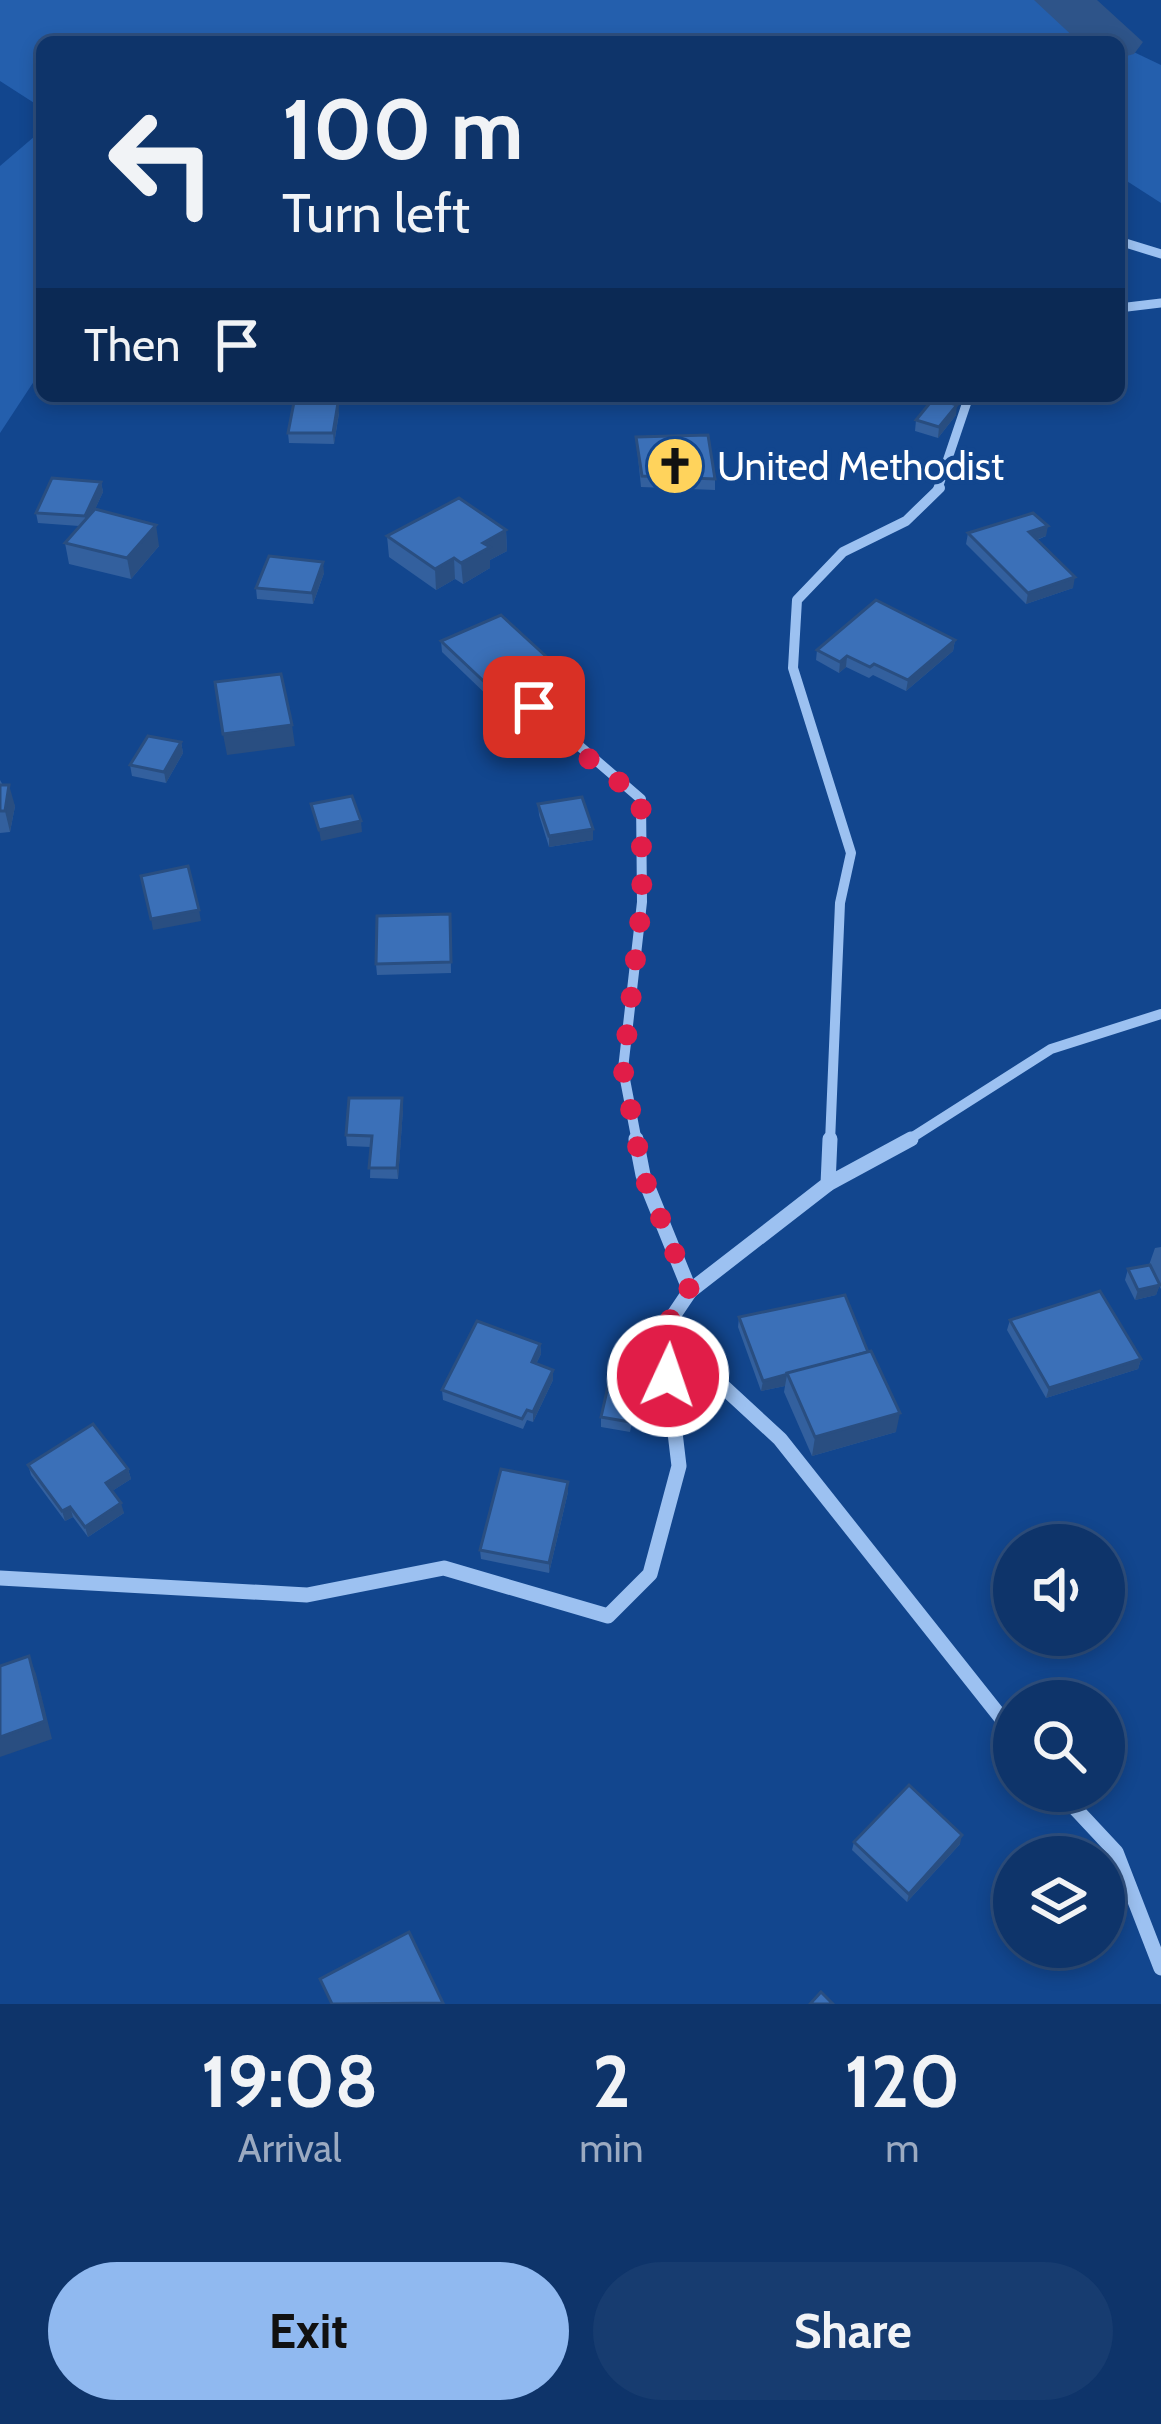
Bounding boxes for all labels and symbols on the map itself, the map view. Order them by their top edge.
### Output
church icon: United Methodist [644,435,706,497]
place label: United Methodist [717,442,1004,490]
pin [483,656,585,758]
position arrow [605,1313,731,1439]

